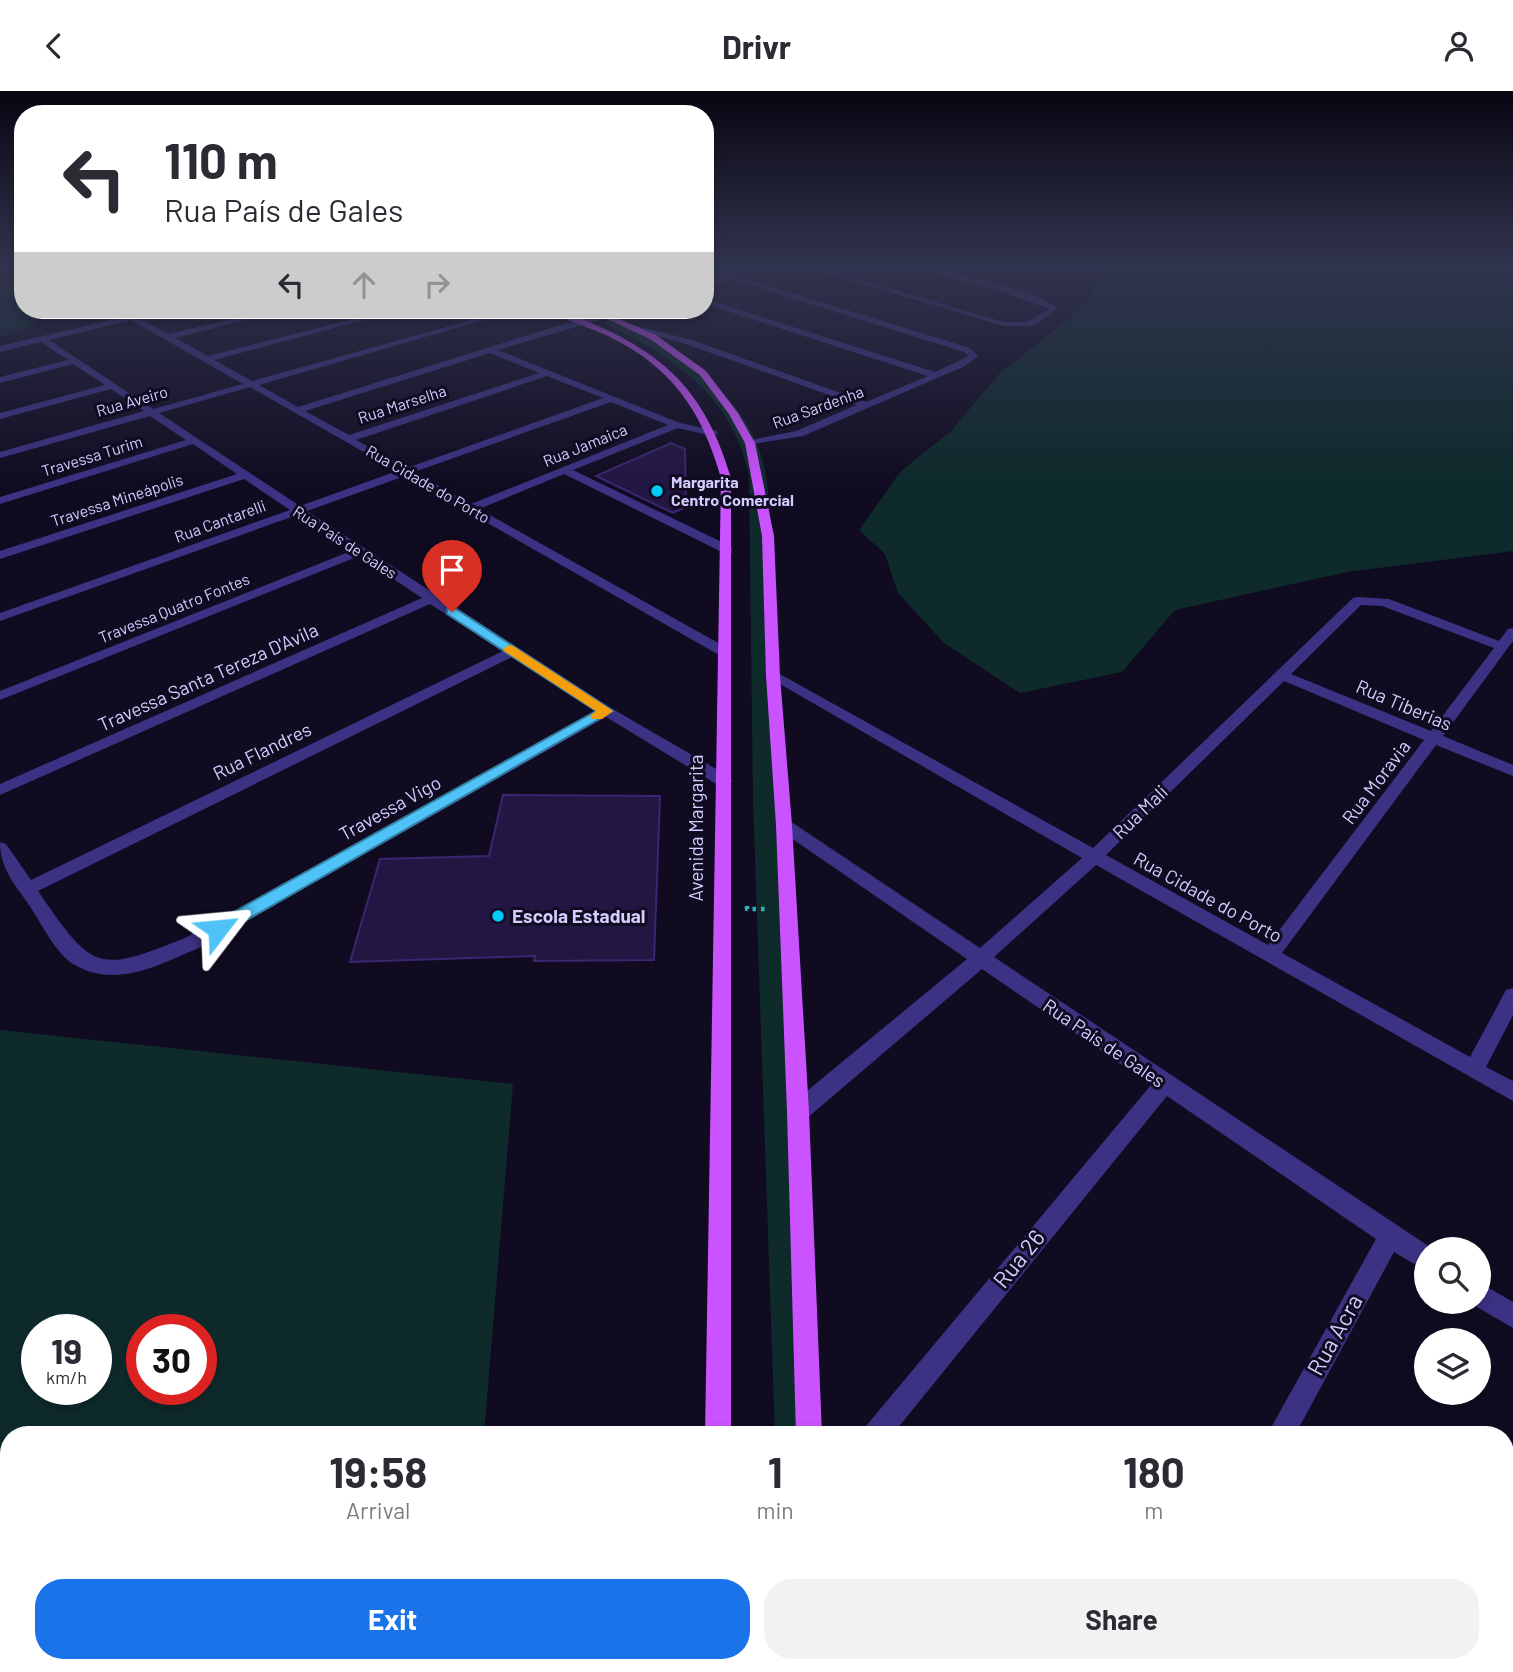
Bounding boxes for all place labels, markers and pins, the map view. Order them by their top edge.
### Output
place label: Margarita Centro Comercial [671,472,794,509]
marker: Margarita Centro Comercial [649,483,665,499]
pin [422,540,482,612]
place label: Escola Estadual [512,904,645,927]
marker: Escola Estadual [490,908,506,924]

